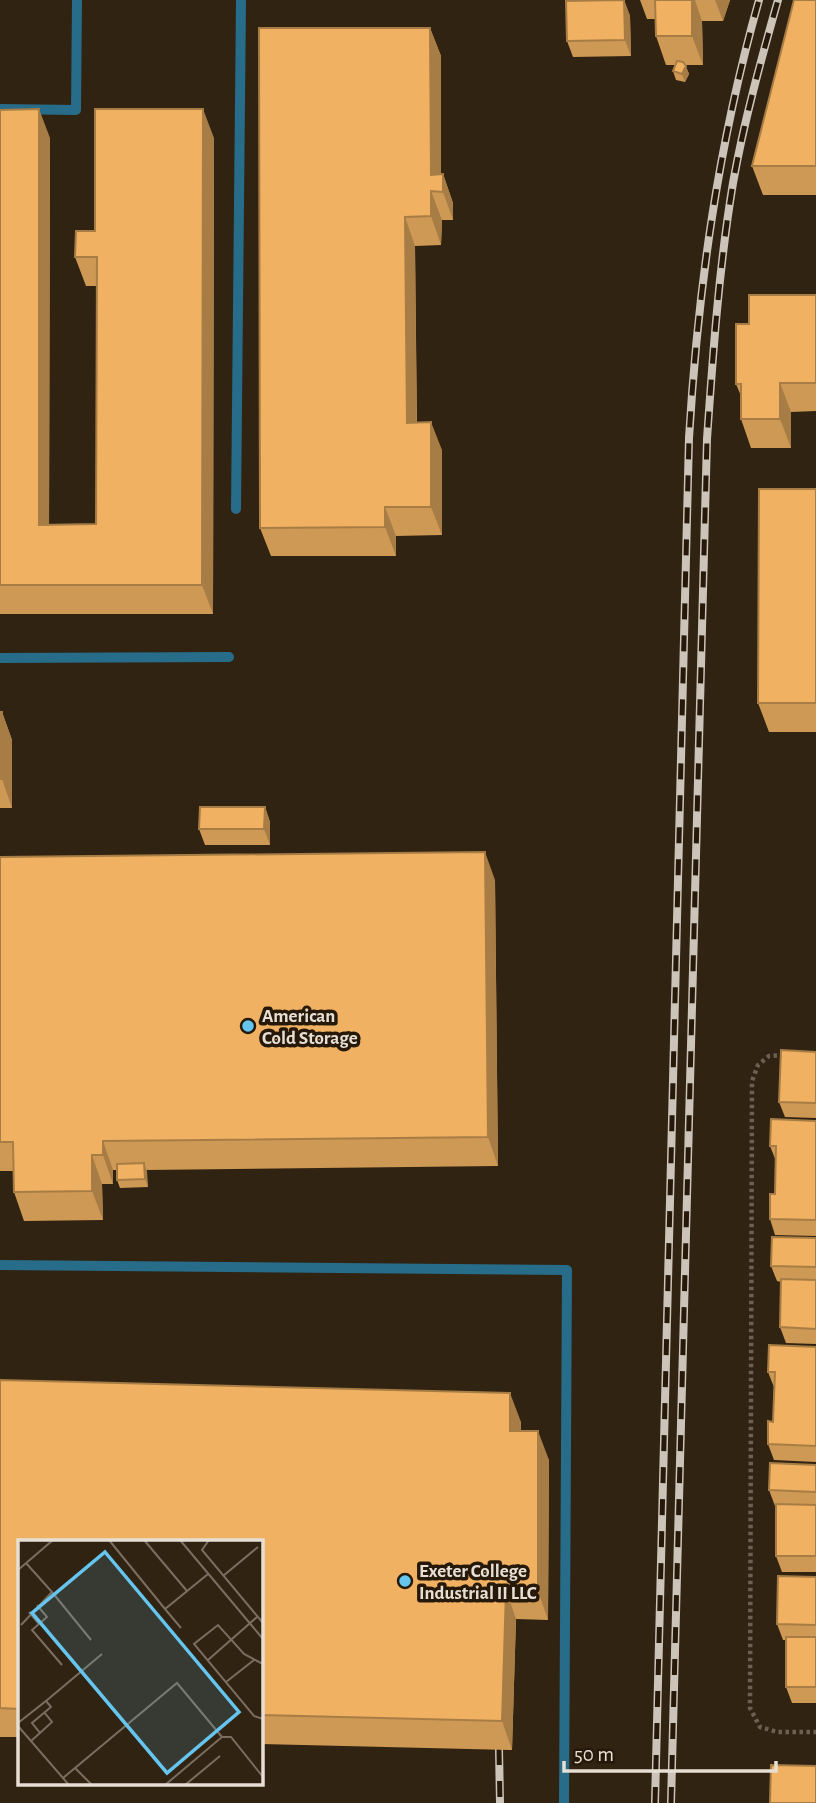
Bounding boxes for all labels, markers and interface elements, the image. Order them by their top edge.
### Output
place label: American Cold Storage [262,1007,358,1048]
marker: American Cold Storage [240,1018,256,1034]
inset map [18,1540,262,1786]
place label: Exeter College Industrial II LLC [419,1562,537,1603]
marker: Exeter College Industrial II LLC [397,1573,413,1589]
scale bar [564,1730,776,1774]
text: 50 m [574,1744,614,1765]

